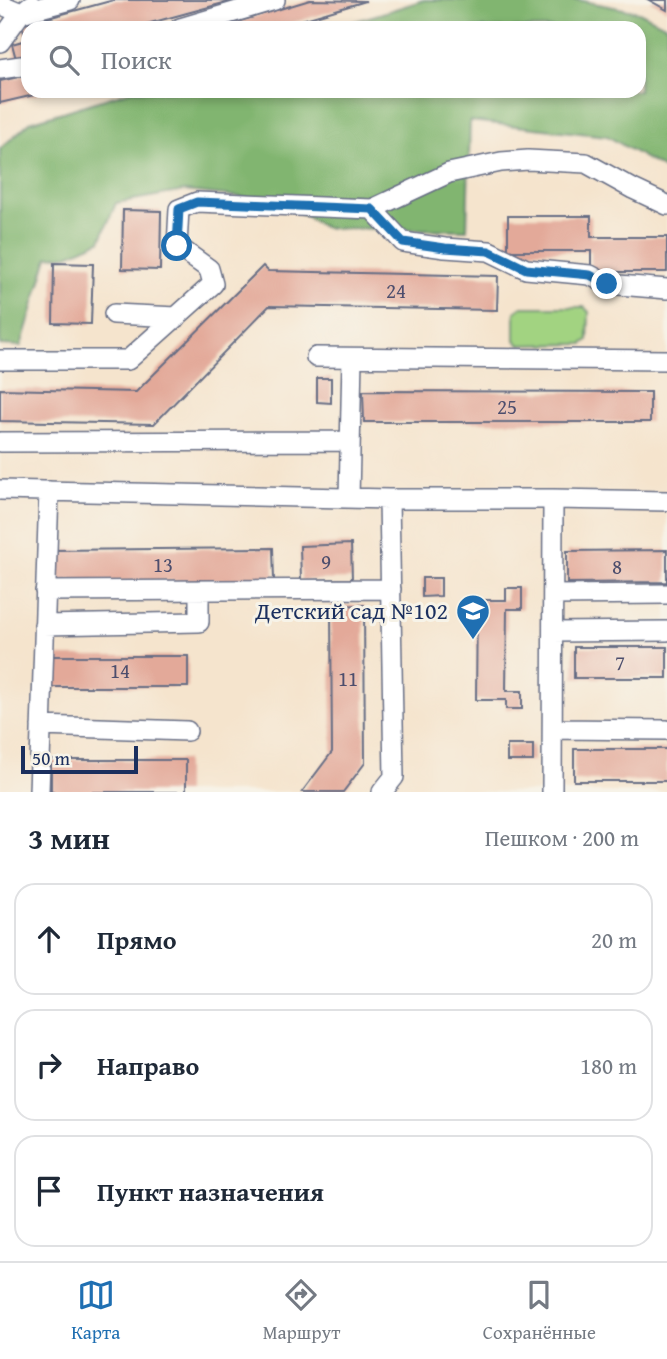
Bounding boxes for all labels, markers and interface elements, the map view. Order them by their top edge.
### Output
search box [21,21,646,98]
text: Поиск [101,40,172,79]
icon: search [45,41,83,79]
route start [161,230,192,261]
route end [591,268,622,299]
house number: 24 [386,275,406,306]
house number: 25 [497,391,517,422]
house number: 9 [321,546,331,577]
house number: 13 [153,549,173,580]
house number: 8 [612,551,622,582]
school or university icon: Детский сад №102 [454,592,492,641]
place label: Детский сад №102 [254,593,448,628]
house number: 7 [615,647,625,678]
house number: 14 [110,655,130,686]
house number: 11 [338,663,358,694]
scale bar [21,743,138,775]
text: 50 m [32,744,70,772]
text: 3 мин [28,816,110,860]
text: Пешком · 200 m [485,821,639,854]
icon: ahead [30,920,68,958]
text: Прямо [97,920,177,959]
text: 20 m [591,923,637,956]
icon: right [30,1046,68,1084]
text: Направо [97,1046,199,1085]
text: 180 m [580,1049,637,1082]
icon: arrive [30,1172,68,1210]
text: Пункт назначения [97,1172,324,1211]
tab: Карта [71,1276,120,1346]
tab: Маршрут [263,1276,340,1346]
tab: Сохранённые [483,1276,596,1346]

